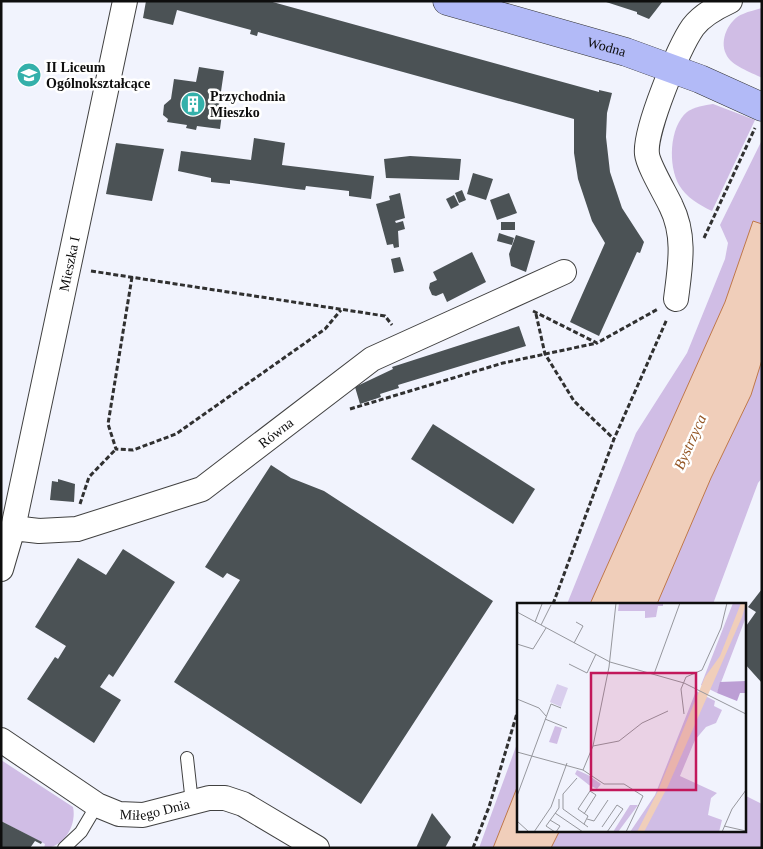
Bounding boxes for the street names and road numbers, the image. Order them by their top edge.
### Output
street label: Wodna [586,34,628,60]
street label: Mieszka I [56,235,83,293]
street label: Równa [256,415,297,451]
street label: Miłego Dnia [119,796,192,824]

